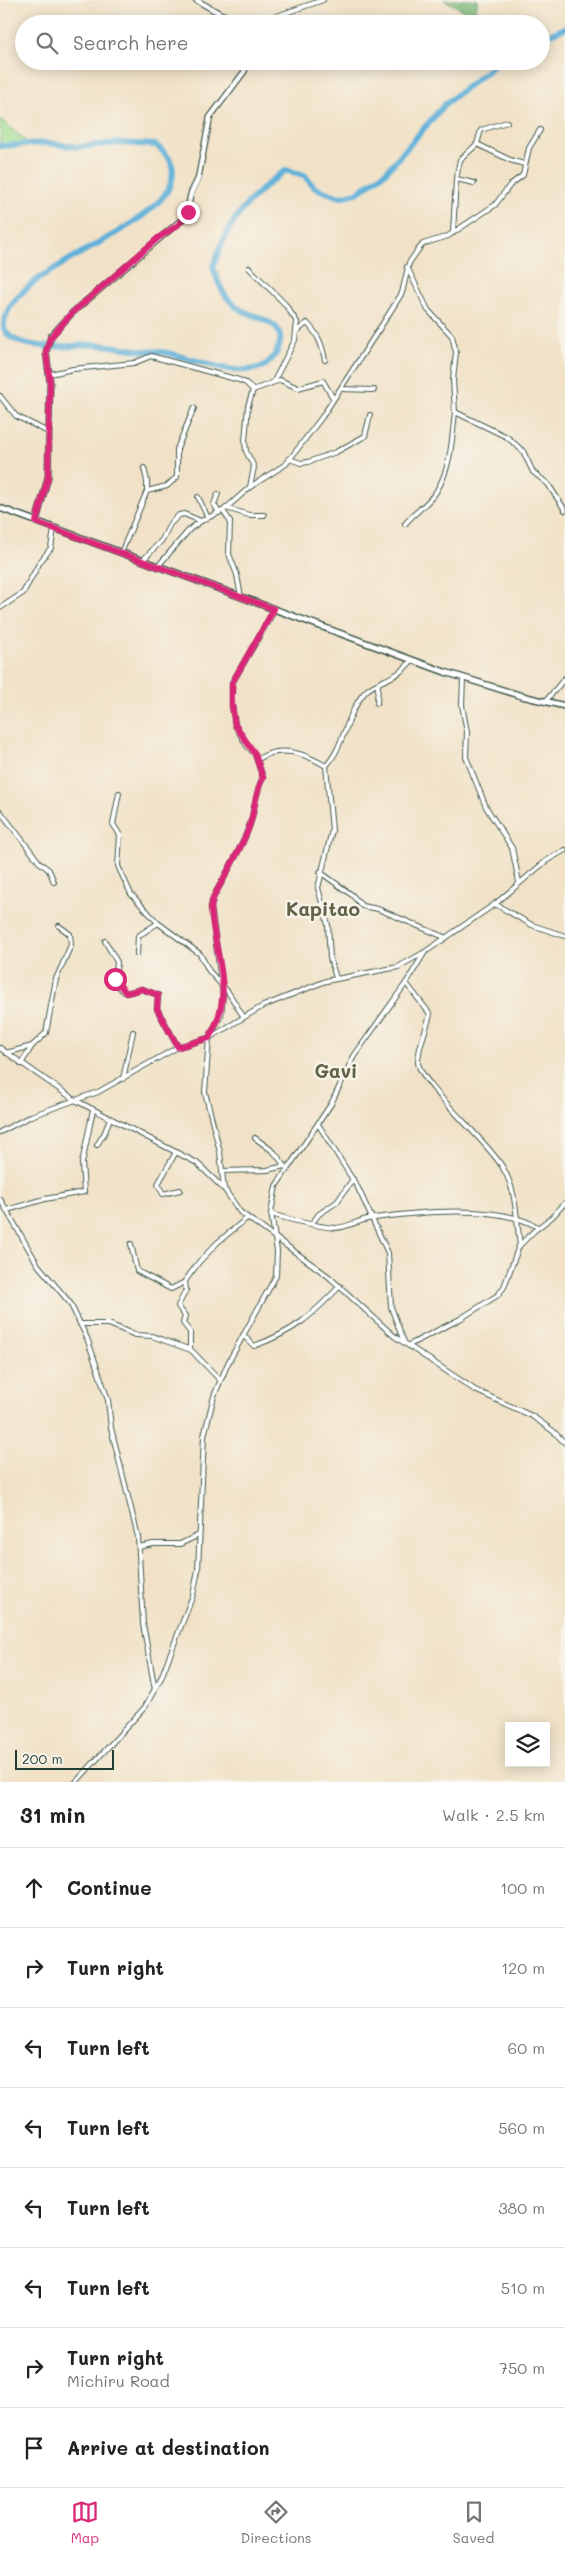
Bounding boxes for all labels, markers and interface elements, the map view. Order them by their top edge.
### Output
search box [15,15,550,70]
icon: search [33,29,61,57]
text: Search here [73,30,189,55]
route end [177,201,200,224]
district label: Kapitao [286,896,360,921]
route start [104,968,127,991]
district label: Gavi [314,1058,358,1083]
map controls [505,1722,550,1767]
button: layers [505,1722,550,1767]
scale bar [15,1747,114,1770]
text: 200 m [22,1749,63,1768]
text: 31 min [20,1801,85,1828]
text: Walk · 2.5 km [442,1804,545,1825]
icon: ahead [20,1874,48,1902]
text: Continue [67,1875,152,1900]
text: 100 m [500,1877,545,1898]
icon: right [20,1954,48,1982]
text: Turn right [67,1955,164,1980]
text: 120 m [501,1957,545,1978]
icon: left [20,2034,48,2062]
text: Turn left [67,2035,150,2060]
text: 60 m [508,2037,545,2058]
icon: left [20,2114,48,2142]
text: Turn left [67,2115,150,2140]
text: 560 m [498,2117,545,2138]
icon: left [20,2194,48,2222]
text: Turn left [67,2195,150,2220]
text: 380 m [498,2197,545,2218]
icon: left [20,2274,48,2302]
text: Turn left [67,2275,150,2300]
text: 510 m [501,2277,545,2298]
text: Turn right [67,2345,164,2370]
icon: right [20,2354,48,2382]
text: 750 m [499,2357,545,2378]
text: Michiru Road [67,2370,170,2391]
icon: arrive [20,2434,48,2462]
text: Arrive at destination [67,2435,270,2460]
tab: Map [71,2498,99,2547]
tab: Directions [240,2498,312,2547]
tab: Saved [453,2498,494,2547]

